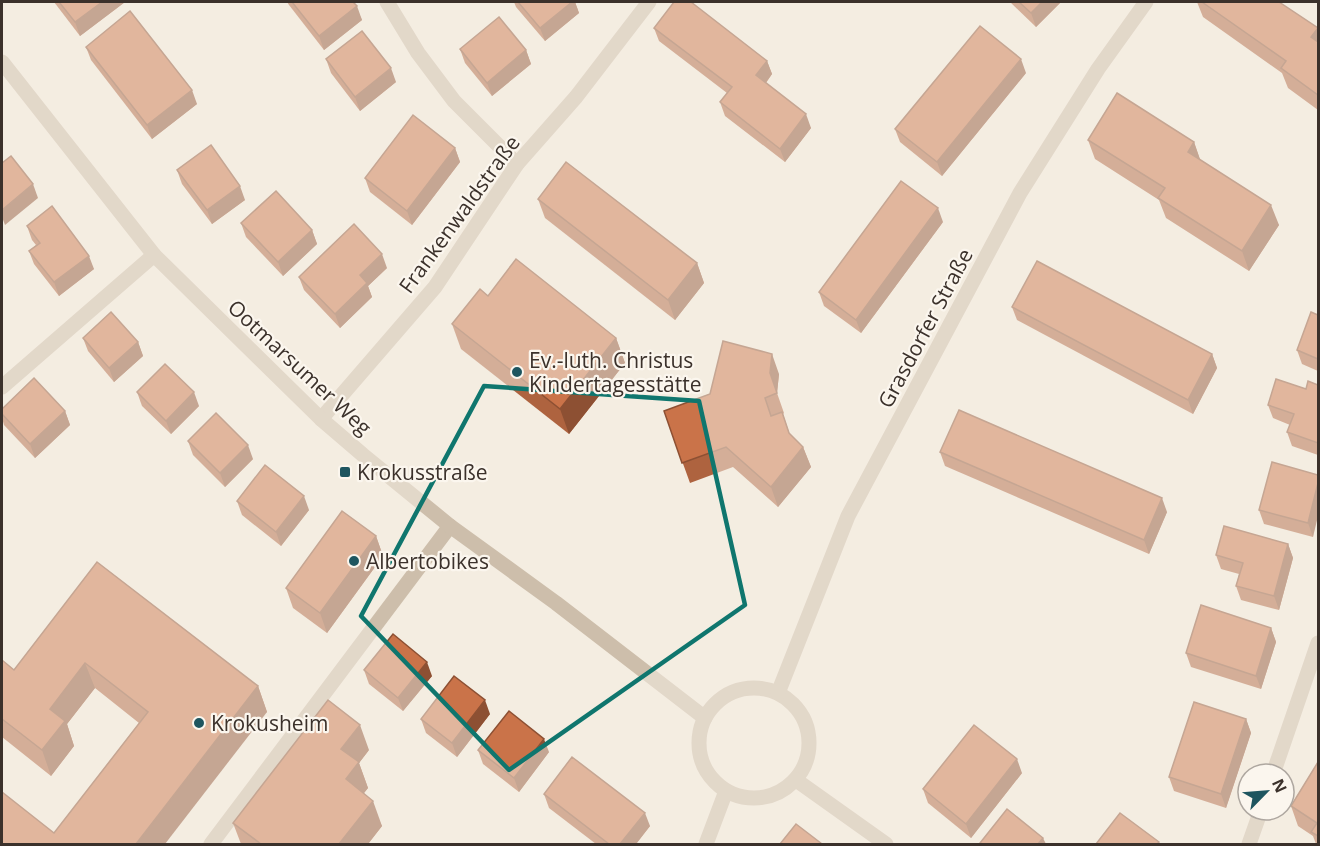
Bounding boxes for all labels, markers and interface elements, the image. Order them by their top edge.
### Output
street label: Frankenwaldstraße [392,130,526,298]
street label: Grasdorfer Straße [871,243,979,413]
street label: Ootmarsumer Weg [222,293,378,441]
place label: Ev.-luth. Christus Kindertagesstätte [529,346,702,398]
marker: Ev.-luth. Christus Kindertagesstätte [510,365,524,379]
place label: Krokusstraße [357,458,488,486]
marker: Krokusstraße [338,465,352,479]
place label: Albertobikes [366,547,489,575]
marker: Albertobikes [347,554,361,568]
place label: Krokusheim [211,709,328,737]
marker: Krokusheim [192,716,206,730]
north arrow [1236,762,1296,822]
text: N [1267,775,1292,796]

